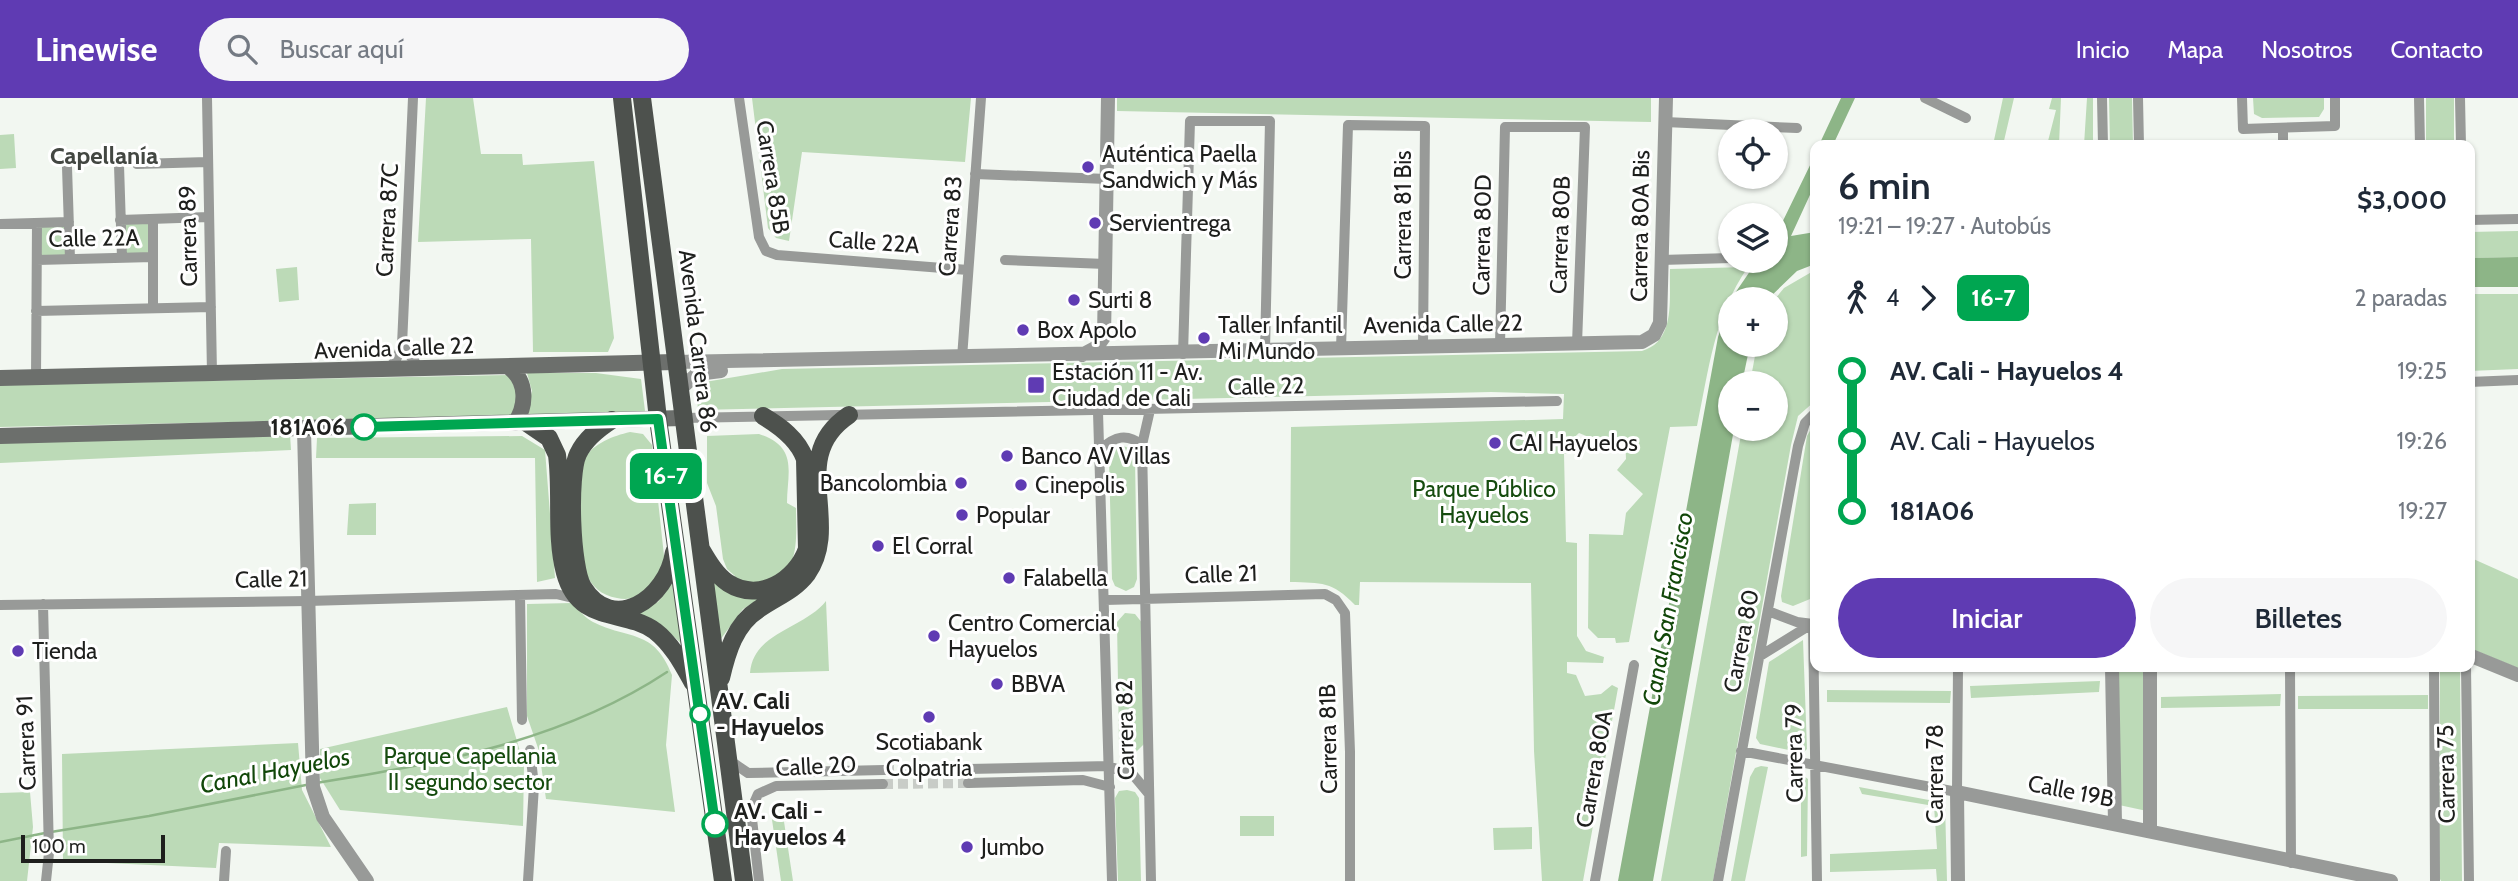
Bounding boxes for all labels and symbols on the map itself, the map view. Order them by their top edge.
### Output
street label: Carrera 85B [750,118,796,236]
place label: Auténtica Paella Sandwich y Más [1102,140,1258,194]
district label: Capellanía [50,141,158,170]
street label: Carrera 81 Bis [1389,150,1417,280]
street label: Carrera 80A Bis [1625,150,1655,302]
marker: Auténtica Paella Sandwich y Más [1080,159,1096,175]
street label: Carrera 87C [370,162,404,278]
street label: Carrera 80D [1467,174,1497,296]
street label: Carrera 83 [933,175,967,277]
street label: Carrera 80B [1544,175,1576,295]
street label: Carrera 89 [173,185,203,287]
place label: Servientrega [1109,209,1231,237]
marker: Servientrega [1087,215,1103,231]
street label: Calle 22A [48,223,140,253]
street label: Calle 22A [828,225,920,259]
street label: Avenida Carrera 86 [673,248,723,434]
place label: Surti 8 [1088,286,1152,314]
marker: Surti 8 [1066,292,1082,308]
street label: Avenida Calle 22 [1363,309,1523,339]
place label: Taller Infantil Mi Mundo [1218,311,1343,365]
place label: Box Apolo [1037,316,1137,344]
marker: Box Apolo [1015,322,1031,338]
marker: Taller Infantil Mi Mundo [1196,330,1212,346]
street label: Avenida Calle 22 [314,331,474,365]
place label: Estación 11 - Av. Ciudad de Cali [1052,358,1203,412]
street label: Calle 22 [1227,371,1305,401]
marker: Estación 11 - Av. Ciudad de Cali [1026,375,1046,395]
place label: 181A06 [271,413,345,441]
marker: 181A06 [351,414,377,440]
place label: CAI Hayuelos [1509,429,1638,457]
marker: CAI Hayuelos [1487,435,1503,451]
place label: Banco AV Villas [1021,442,1170,470]
marker: Banco AV Villas [999,448,1015,464]
line badge: 16-7 [617,453,715,499]
place label: Bancolombia [820,469,947,497]
place label: Cinepolis [1035,471,1125,499]
marker: Bancolombia [953,475,969,491]
park label: Parque Público Hayuelos [1412,475,1556,529]
marker: Cinepolis [1013,477,1029,493]
place label: Popular [976,501,1051,529]
marker: Popular [954,507,970,523]
water label: Canal San Francisco [1636,510,1699,708]
place label: El Corral [892,532,973,560]
marker: El Corral [870,538,886,554]
street label: Calle 21 [1184,559,1258,589]
street label: Calle 21 [235,564,307,594]
place label: Falabella [1023,564,1108,592]
marker: Falabella [1001,570,1017,586]
street label: Carrera 80 [1717,587,1765,695]
place label: Centro Comercial Hayuelos [948,609,1117,663]
marker: Centro Comercial Hayuelos [926,628,942,644]
place label: Tienda [32,637,97,665]
marker: Tienda [10,643,26,659]
place label: BBVA [1011,670,1065,698]
marker: BBVA [989,676,1005,692]
street label: Carrera 82 [1110,679,1140,781]
street label: Carrera 81B [1313,684,1343,794]
place label: AV. Cali - Hayuelos [716,687,824,741]
street label: Carrera 91 [10,695,42,791]
street label: Carrera 79 [1779,703,1809,803]
marker: AV. Cali - Hayuelos [690,704,710,724]
street label: Carrera 80A [1570,708,1618,830]
marker: Scotiabank Colpatria [921,709,937,725]
street label: Carrera 78 [1921,724,1949,824]
street label: Carrera 75 [2431,724,2461,824]
place label: Scotiabank Colpatria [876,728,983,782]
water label: Canal Hayuelos [197,742,352,799]
park label: Parque Capellania II segundo sector [383,742,557,796]
street label: Calle 20 [775,750,857,782]
street label: Calle 19B [2026,769,2117,813]
place label: AV. Cali - Hayuelos 4 [734,797,847,851]
marker: AV. Cali - Hayuelos 4 [702,811,728,837]
scale bar [21,832,164,864]
place label: Jumbo [980,833,1044,861]
marker: Jumbo [959,839,975,855]

